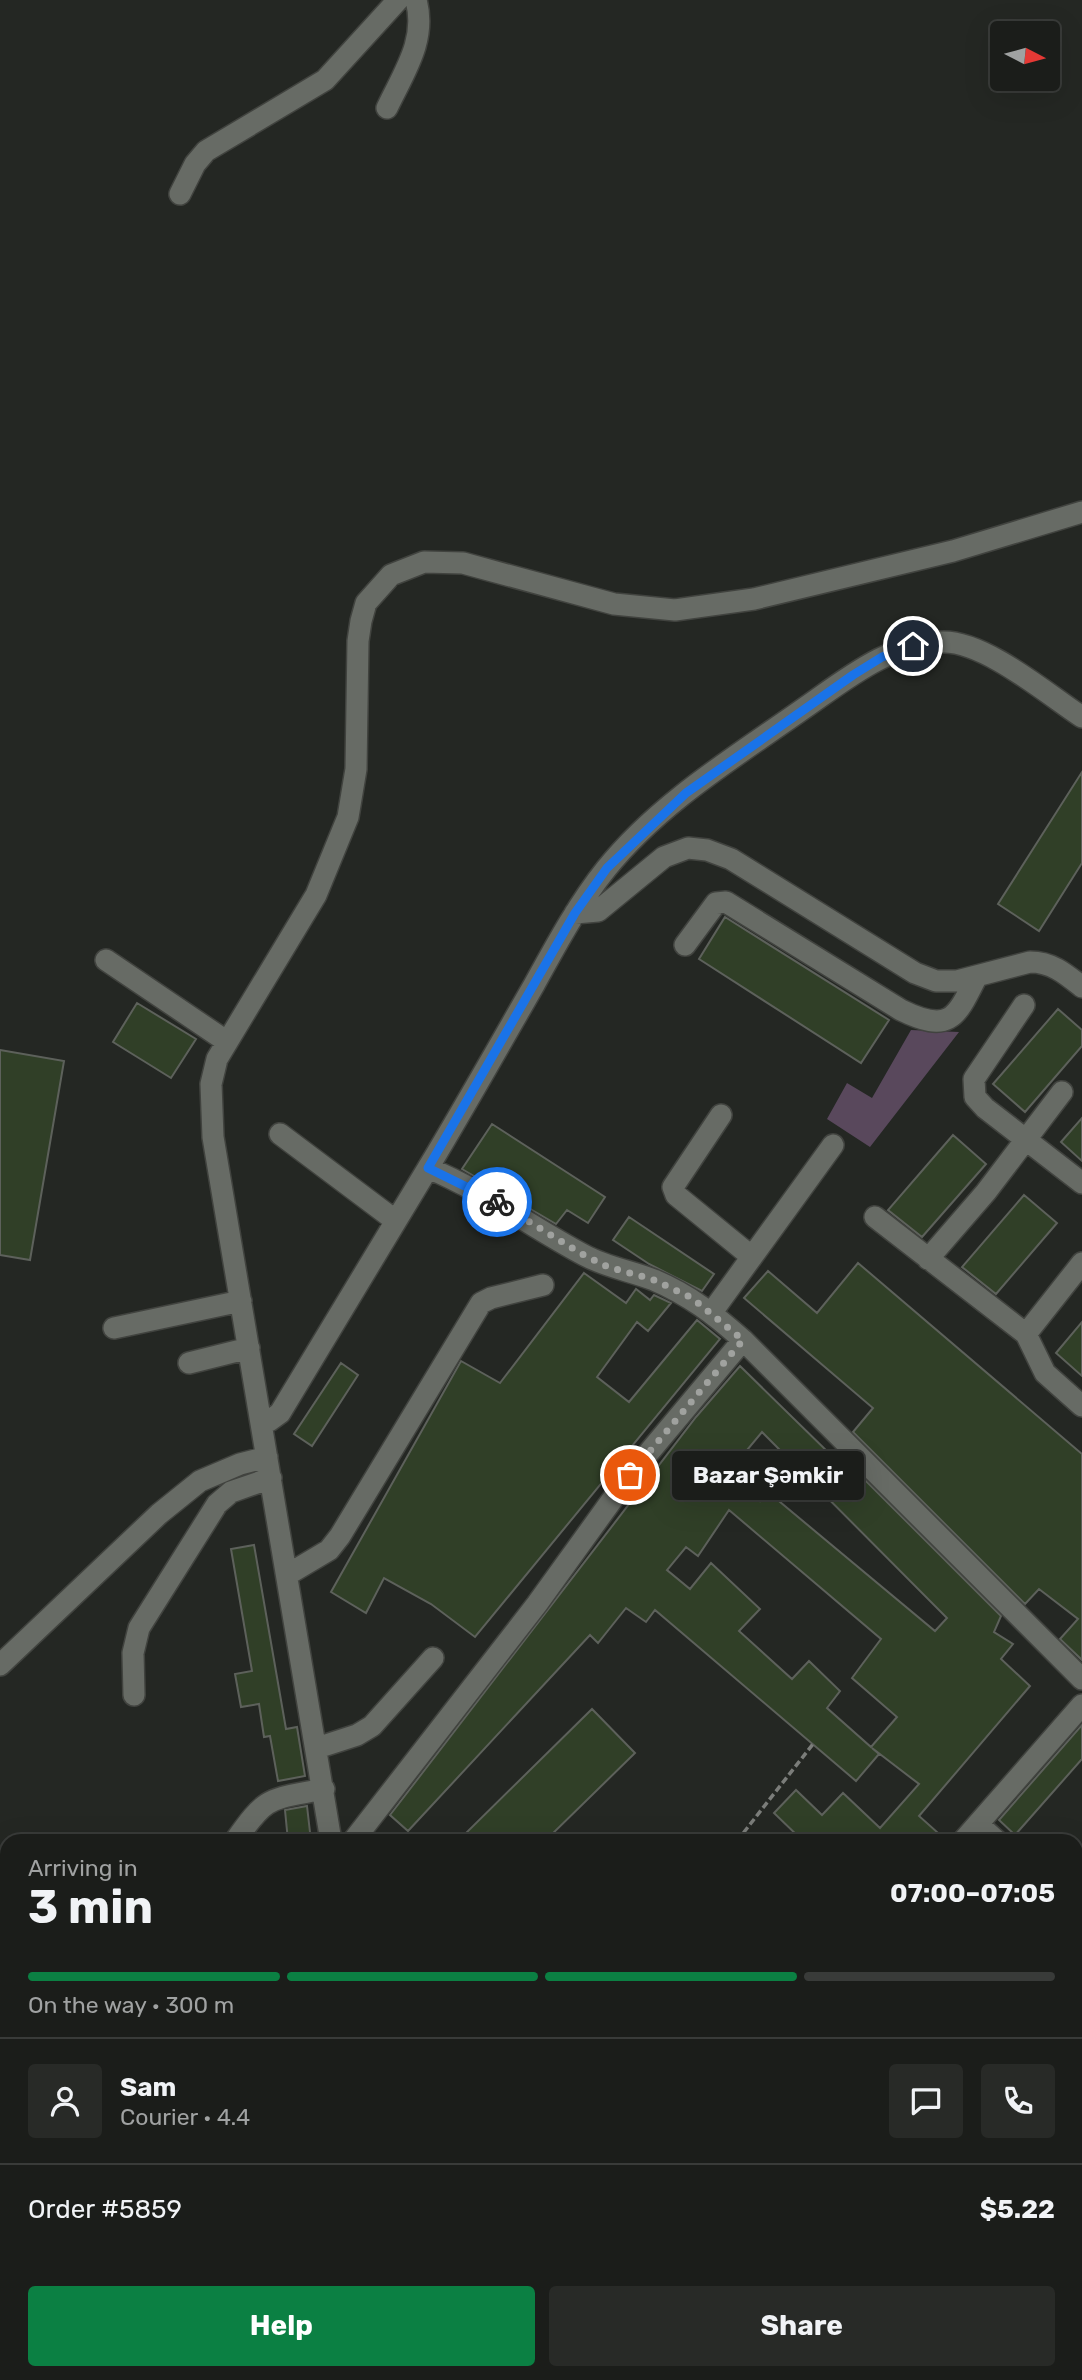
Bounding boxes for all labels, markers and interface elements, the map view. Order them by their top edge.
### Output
north arrow [990,21,1060,91]
map controls [990,21,1060,91]
pin [883,616,943,676]
icon: home [894,627,932,665]
courier [462,1167,532,1237]
icon: bike [478,1183,516,1221]
pin [600,1445,660,1505]
callout: Bazar Şəmkir [672,1450,864,1500]
icon: bag [611,1456,649,1494]
text: Bazar Şəmkir [693,1461,843,1489]
text: Arriving in [28,1854,138,1882]
text: 07:00–07:05 [890,1878,1055,1909]
text: 3 min [28,1880,153,1935]
text: On the way · 300 m [28,1991,234,2019]
button: person [28,2064,102,2138]
button: chat [889,2064,963,2138]
button: phone [981,2064,1055,2138]
text: Sam [120,2072,176,2103]
text: Courier · 4.4 [120,2103,250,2131]
text: Order #5859 [28,2194,182,2225]
text: $5.22 [980,2194,1055,2225]
button: Help [28,2286,535,2366]
button: Share [549,2286,1055,2366]

